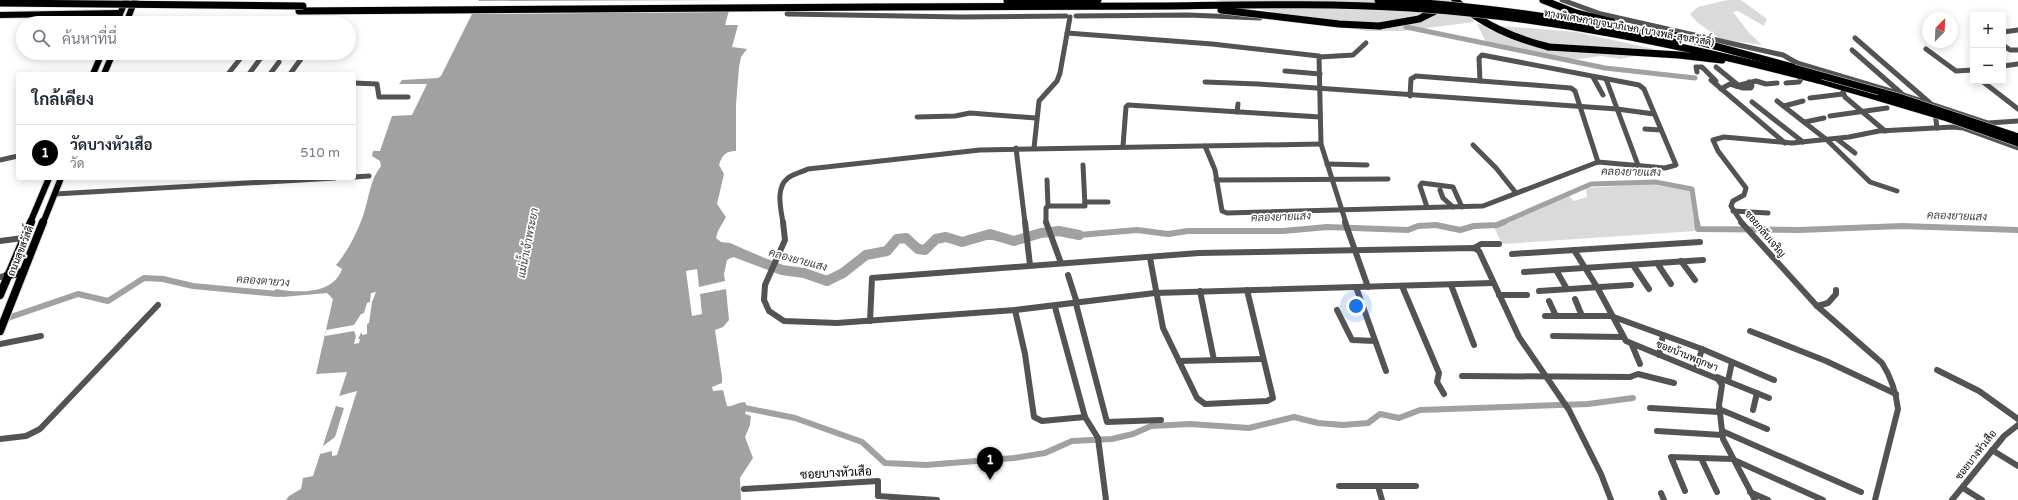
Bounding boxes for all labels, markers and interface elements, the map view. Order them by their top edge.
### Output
street label: ทางพิเศษกาญจนาภิเษก (บางพลี-สุขสวัสดิ์) [1543,4,1716,50]
north arrow [1922,12,1958,48]
map controls [1970,12,2006,84]
button: + [1970,12,2006,48]
search box [16,16,356,60]
icon: search [30,27,52,49]
text: ค้นหาที่นี่ [62,30,117,48]
button: − [1970,48,2006,84]
text: ใกล้เคียง [32,89,94,110]
text: วัดบางหัวเสือ [70,136,153,154]
text: 1 [41,145,49,161]
text: 510 m [300,145,340,161]
text: วัด [70,156,84,172]
water label: คลองยายแสง [1601,165,1661,179]
water label: แม่น้ำเจ้าพระยา [510,206,541,279]
street label: ซอยกลับเจริญ [1742,207,1789,260]
water label: คลองยายแสง [1927,208,1987,224]
water label: คลองยายแสง [1251,209,1311,225]
street label: ถนนสุขสวัสดิ์ [2,223,37,278]
water label: คลองยายแสง [767,246,829,274]
water label: คลองตายวง [236,273,290,289]
your location [1346,296,1366,316]
street label: ซอยบ้านพฤกษา [1654,337,1720,374]
street label: ซอยบางหัวเสือ [1952,427,1999,482]
pin: 1 [977,447,1003,480]
street label: ซอยบางหัวเสือ [800,464,872,482]

